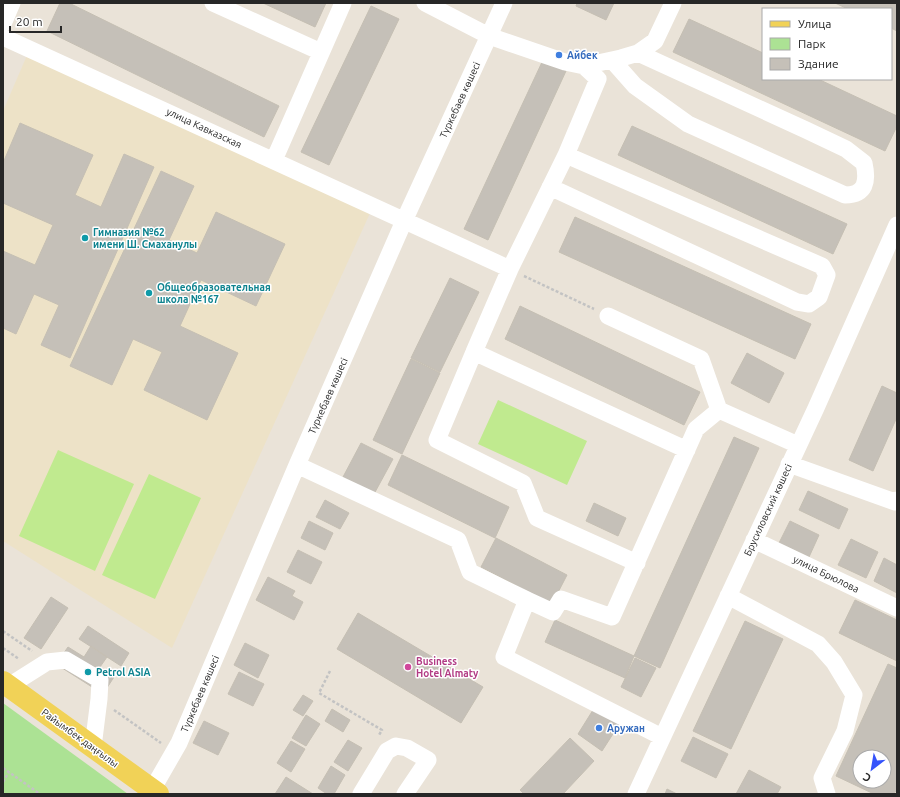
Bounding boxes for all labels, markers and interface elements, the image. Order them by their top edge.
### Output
scale bar [10,8,61,34]
legend [762,8,892,80]
text: 20 m [16,15,43,28]
text: Улица [798,17,831,30]
text: Парк [798,37,826,50]
marker: Айбек [554,50,564,60]
place label: Айбек [567,50,598,61]
text: Здание [798,57,839,70]
street label: Түркебаев көшесі [438,60,482,140]
street label: улица Кавказская [165,106,243,150]
place label: Гимназия №62 имени Ш. Смаханулы [93,227,197,250]
marker: Гимназия №62 имени Ш. Смаханулы [80,233,90,243]
place label: Общеобразовательная школа №167 [157,282,271,305]
marker: Общеобразовательная школа №167 [144,288,154,298]
street label: Түркебаев көшесі [306,356,350,436]
street label: Брусиловский көшесі [742,462,794,558]
street label: улица Брюлова [791,553,861,595]
street label: Түркебаев көшесі [179,654,221,734]
place label: Business Hotel Almaty [416,656,479,679]
marker: Business Hotel Almaty [403,662,413,672]
marker: Petrol ASIA [83,667,93,677]
place label: Petrol ASIA [96,667,151,678]
street label: Райымбек даңғылы [39,706,121,770]
marker: Аружан [594,723,604,733]
place label: Аружан [607,723,645,734]
north arrow [852,749,892,789]
text: С [861,771,873,785]

